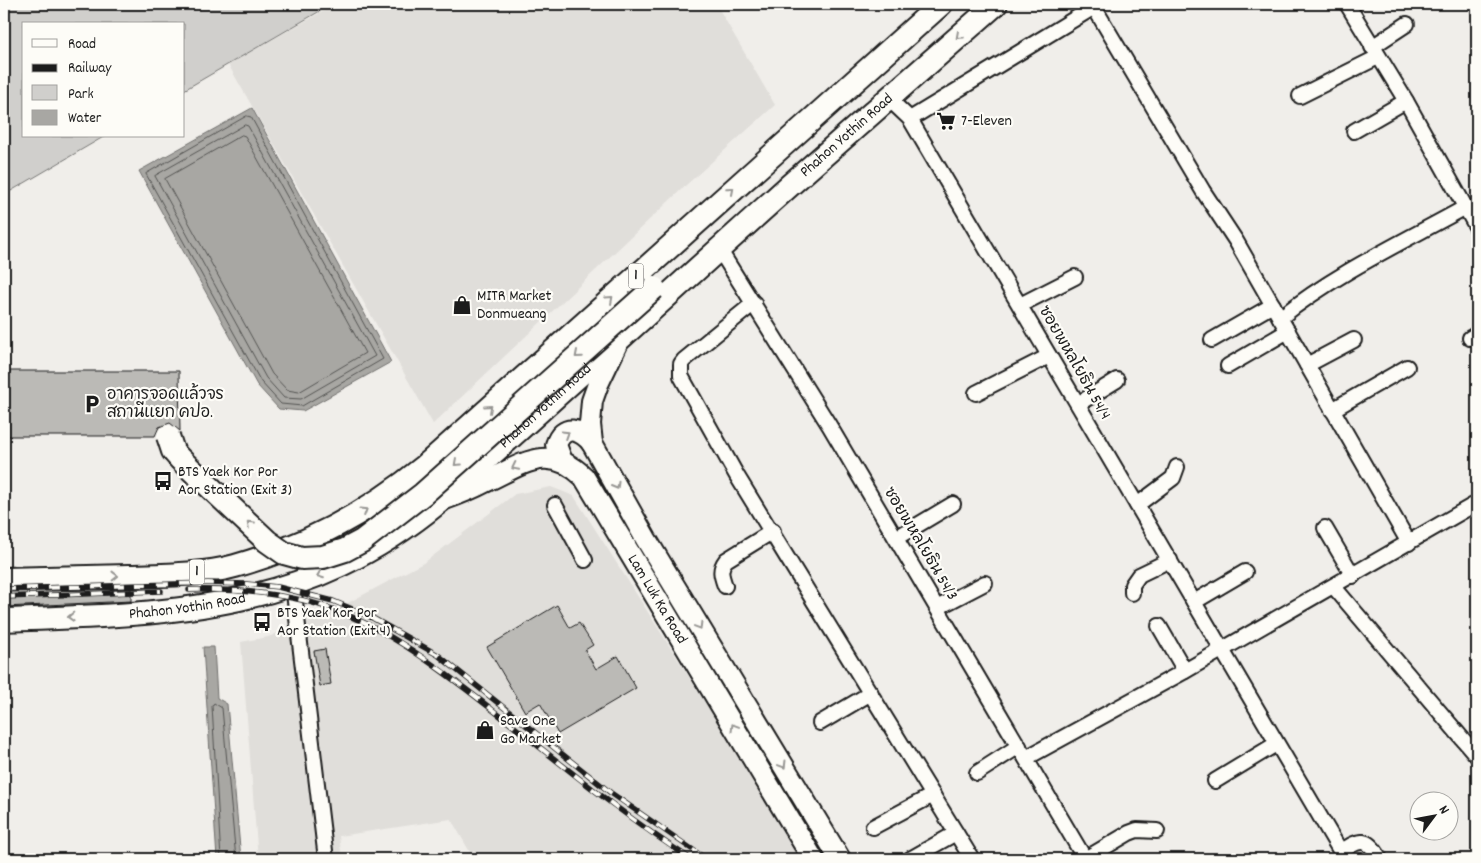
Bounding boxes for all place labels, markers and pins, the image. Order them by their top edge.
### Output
supermarket icon: 7-Eleven [935,110,957,132]
place label: 7-Eleven [961,110,1012,133]
place label: MITR Market Donmueang [477,285,552,326]
shop icon: MITR Market Donmueang [451,294,473,316]
place label: อาคารจอดแล้วจร สถานีแยก คปอ. [107,383,224,425]
parking icon: อาคารจอดแล้วจร สถานีแยก คปอ. [81,393,103,415]
place label: BTS Yaek Kor Por Aor Station (Exit 3) [178,461,292,502]
bus stop icon: BTS Yaek Kor Por Aor Station (Exit 3) [152,470,174,492]
place label: BTS Yaek Kor Por Aor Station (Exit 4) [277,602,390,643]
bus stop icon: BTS Yaek Kor Por Aor Station (Exit 4) [251,611,273,633]
place label: Save One Go Market [500,710,561,751]
shop icon: Save One Go Market [474,719,496,741]

